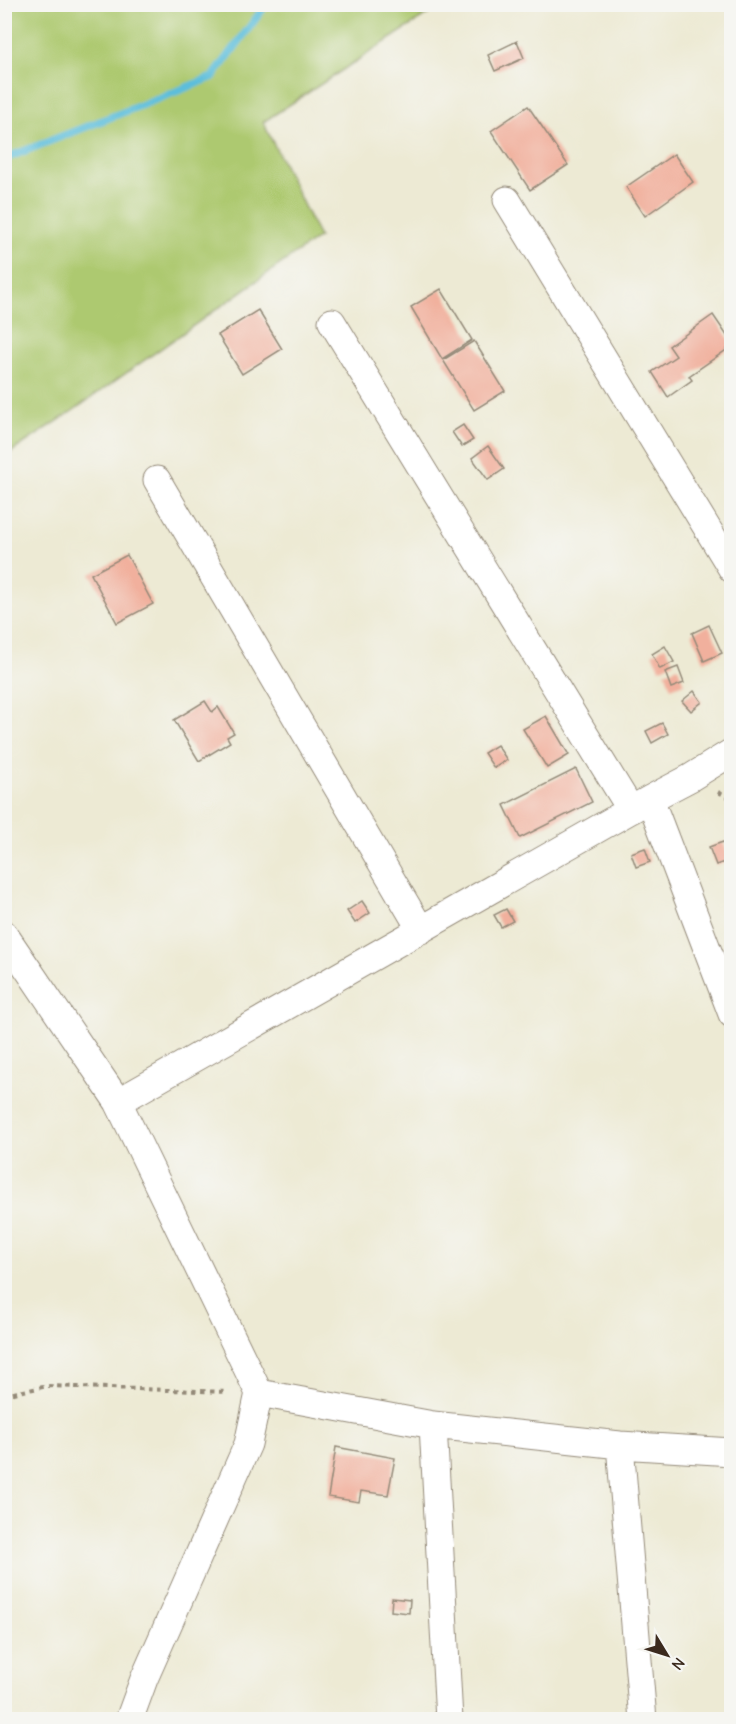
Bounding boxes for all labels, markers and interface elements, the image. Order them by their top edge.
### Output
north arrow [637,1625,697,1685]
text: N [668,1654,688,1673]

